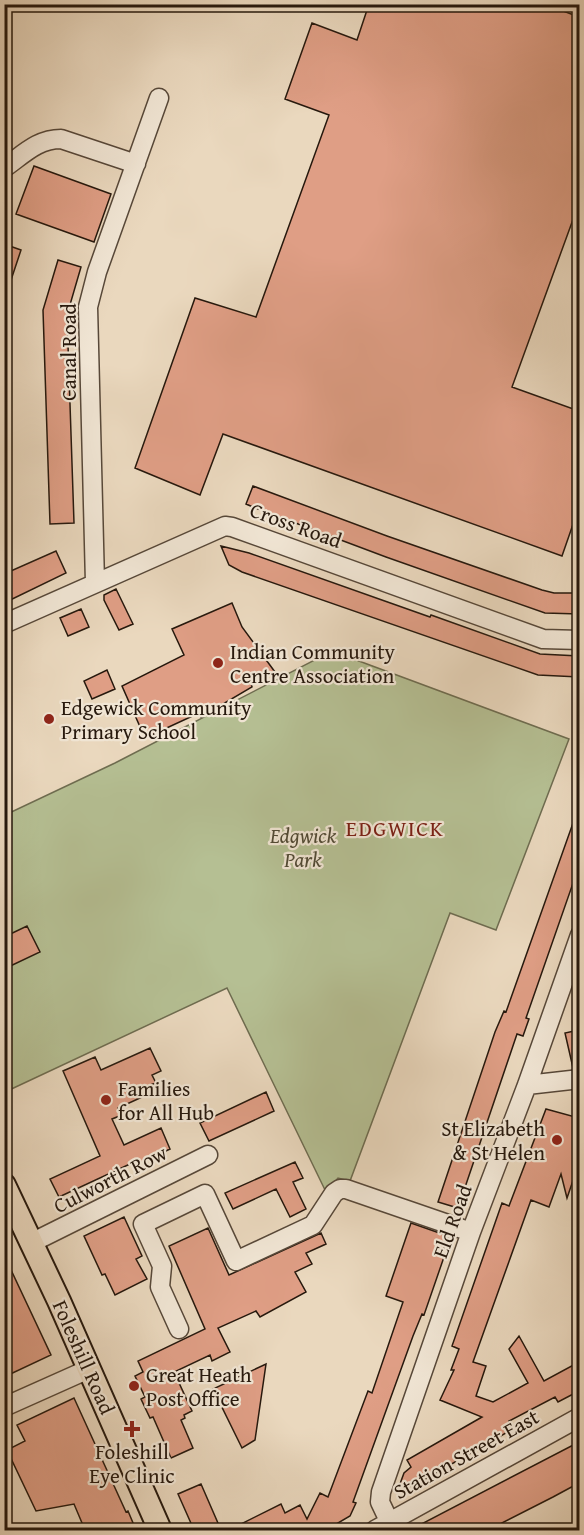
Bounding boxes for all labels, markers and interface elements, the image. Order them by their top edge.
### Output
street label: Canal Road [53,302,84,401]
street label: Cross Road [246,494,347,556]
place label: Indian Community Centre Association [230,636,396,691]
marker: Indian Community Centre Association [211,656,225,670]
place label: Edgewick Community Primary School [61,692,252,747]
marker: Edgewick Community Primary School [42,712,56,726]
district label: EDGWICK [346,812,444,844]
park label: Edgwick Park [269,820,337,875]
place label: Families for All Hub [118,1073,214,1128]
marker: Families for All Hub [99,1093,113,1107]
place label: St Elizabeth & St Helen [441,1113,545,1168]
marker: St Elizabeth & St Helen [550,1133,564,1147]
street label: Culworth Row [48,1137,172,1221]
street label: Eld Road [424,1179,480,1262]
street label: Foleshill Road [45,1295,123,1420]
place label: Great Heath Post Office [146,1359,252,1414]
marker: Great Heath Post Office [127,1379,141,1393]
street label: Station Street East [388,1401,545,1507]
marker: Foleshill Eye Clinic [125,1422,139,1436]
place label: Foleshill Eye Clinic [89,1436,175,1491]

